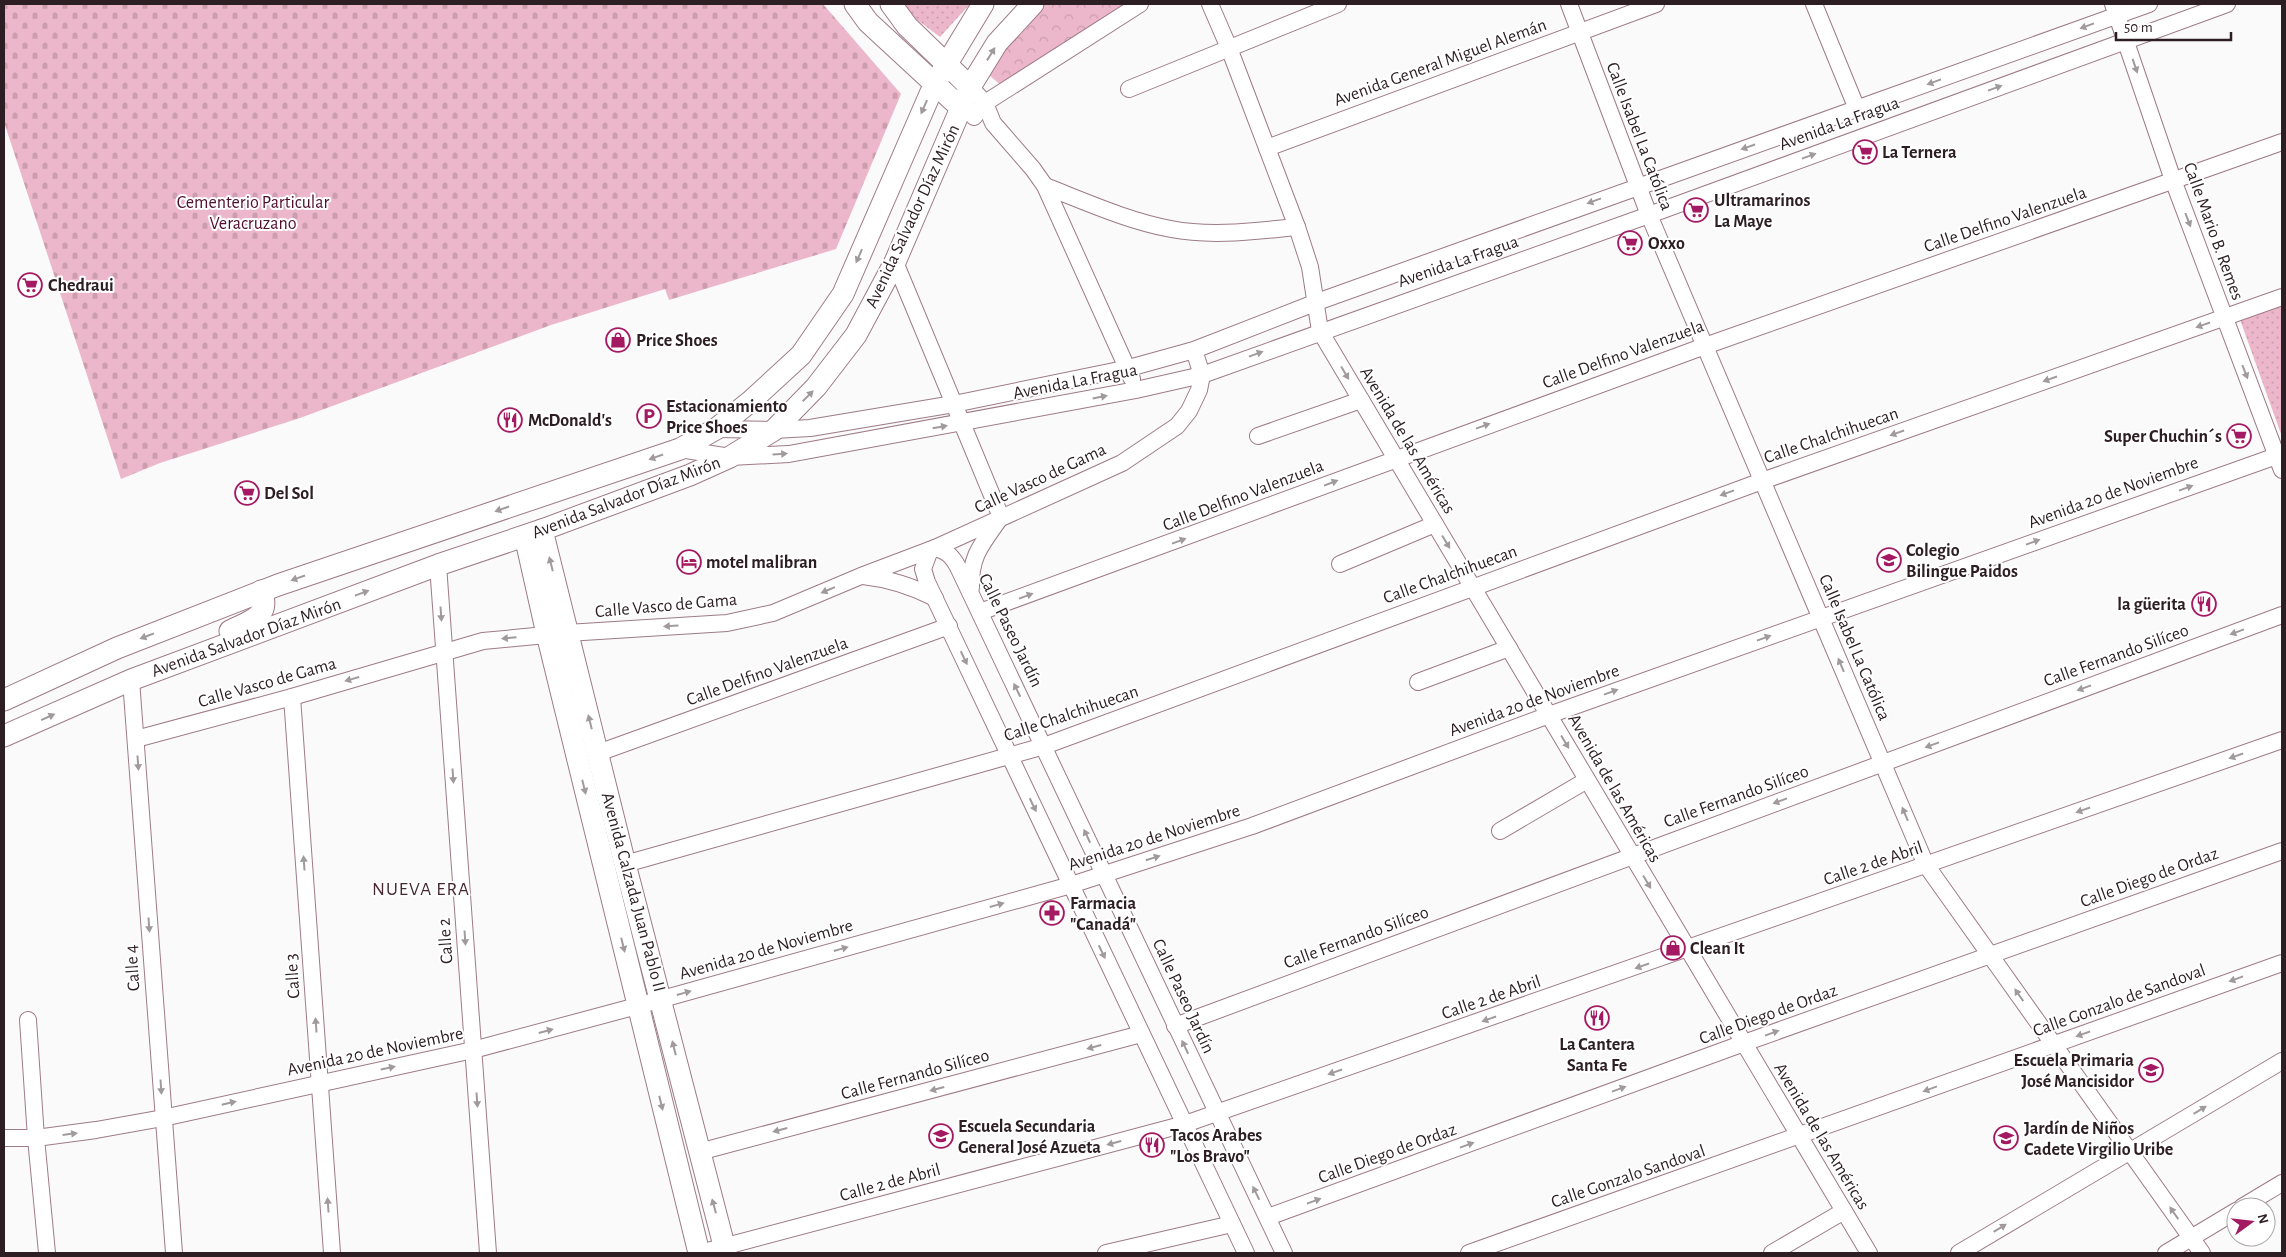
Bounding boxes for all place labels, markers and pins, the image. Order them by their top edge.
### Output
supermarket icon: La Ternera [1852,139,1878,165]
place label: La Ternera [1882,144,1957,162]
place label: Ultramarinos La Maye [1714,192,1810,231]
supermarket icon: Ultramarinos La Maye [1683,197,1709,223]
supermarket icon: Oxxo [1617,230,1643,256]
place label: Oxxo [1648,235,1685,253]
supermarket icon: Chedraui [17,272,43,298]
place label: Chedraui [48,277,114,295]
shop icon: Price Shoes [605,327,631,353]
place label: Price Shoes [636,332,718,350]
place label: Estacionamiento Price Shoes [666,398,787,437]
parking icon: Estacionamiento Price Shoes [636,403,662,429]
restaurant icon: McDonald's [497,407,523,433]
place label: McDonald's [528,412,612,430]
supermarket icon: Super Chuchin´s [2226,423,2252,449]
place label: Super Chuchin´s [2104,428,2222,446]
supermarket icon: Del Sol [234,480,260,506]
place label: Del Sol [264,485,314,503]
place label: Colegio Bilingue Paidos [1906,542,2018,581]
school or university icon: Colegio Bilingue Paidos [1876,547,1902,573]
hotel icon: motel malibran [676,549,702,575]
place label: motel malibran [706,554,817,572]
restaurant icon: la güerita [2191,591,2217,617]
place label: la güerita [2117,596,2186,614]
place label: Farmacia "Canadá" [1070,895,1136,934]
pharmacy icon: Farmacia "Canadá" [1039,900,1065,926]
shop icon: Clean It [1660,935,1686,961]
place label: Clean It [1690,940,1745,958]
restaurant icon: La Cantera Santa Fe [1584,1005,1610,1031]
place label: La Cantera Santa Fe [1559,1036,1635,1075]
place label: Escuela Primaria José Mancisidor [2014,1052,2135,1091]
school or university icon: Escuela Primaria José Mancisidor [2138,1057,2164,1083]
place label: Escuela Secundaria General José Azueta [958,1118,1101,1157]
place label: Jardín de Niños Cadete Virgilio Uribe [2024,1120,2173,1159]
school or university icon: Escuela Secundaria General José Azueta [928,1123,954,1149]
school or university icon: Jardín de Niños Cadete Virgilio Uribe [1993,1125,2019,1151]
place label: Tacos Arabes "Los Bravo" [1170,1127,1262,1166]
restaurant icon: Tacos Arabes "Los Bravo" [1139,1132,1165,1158]

